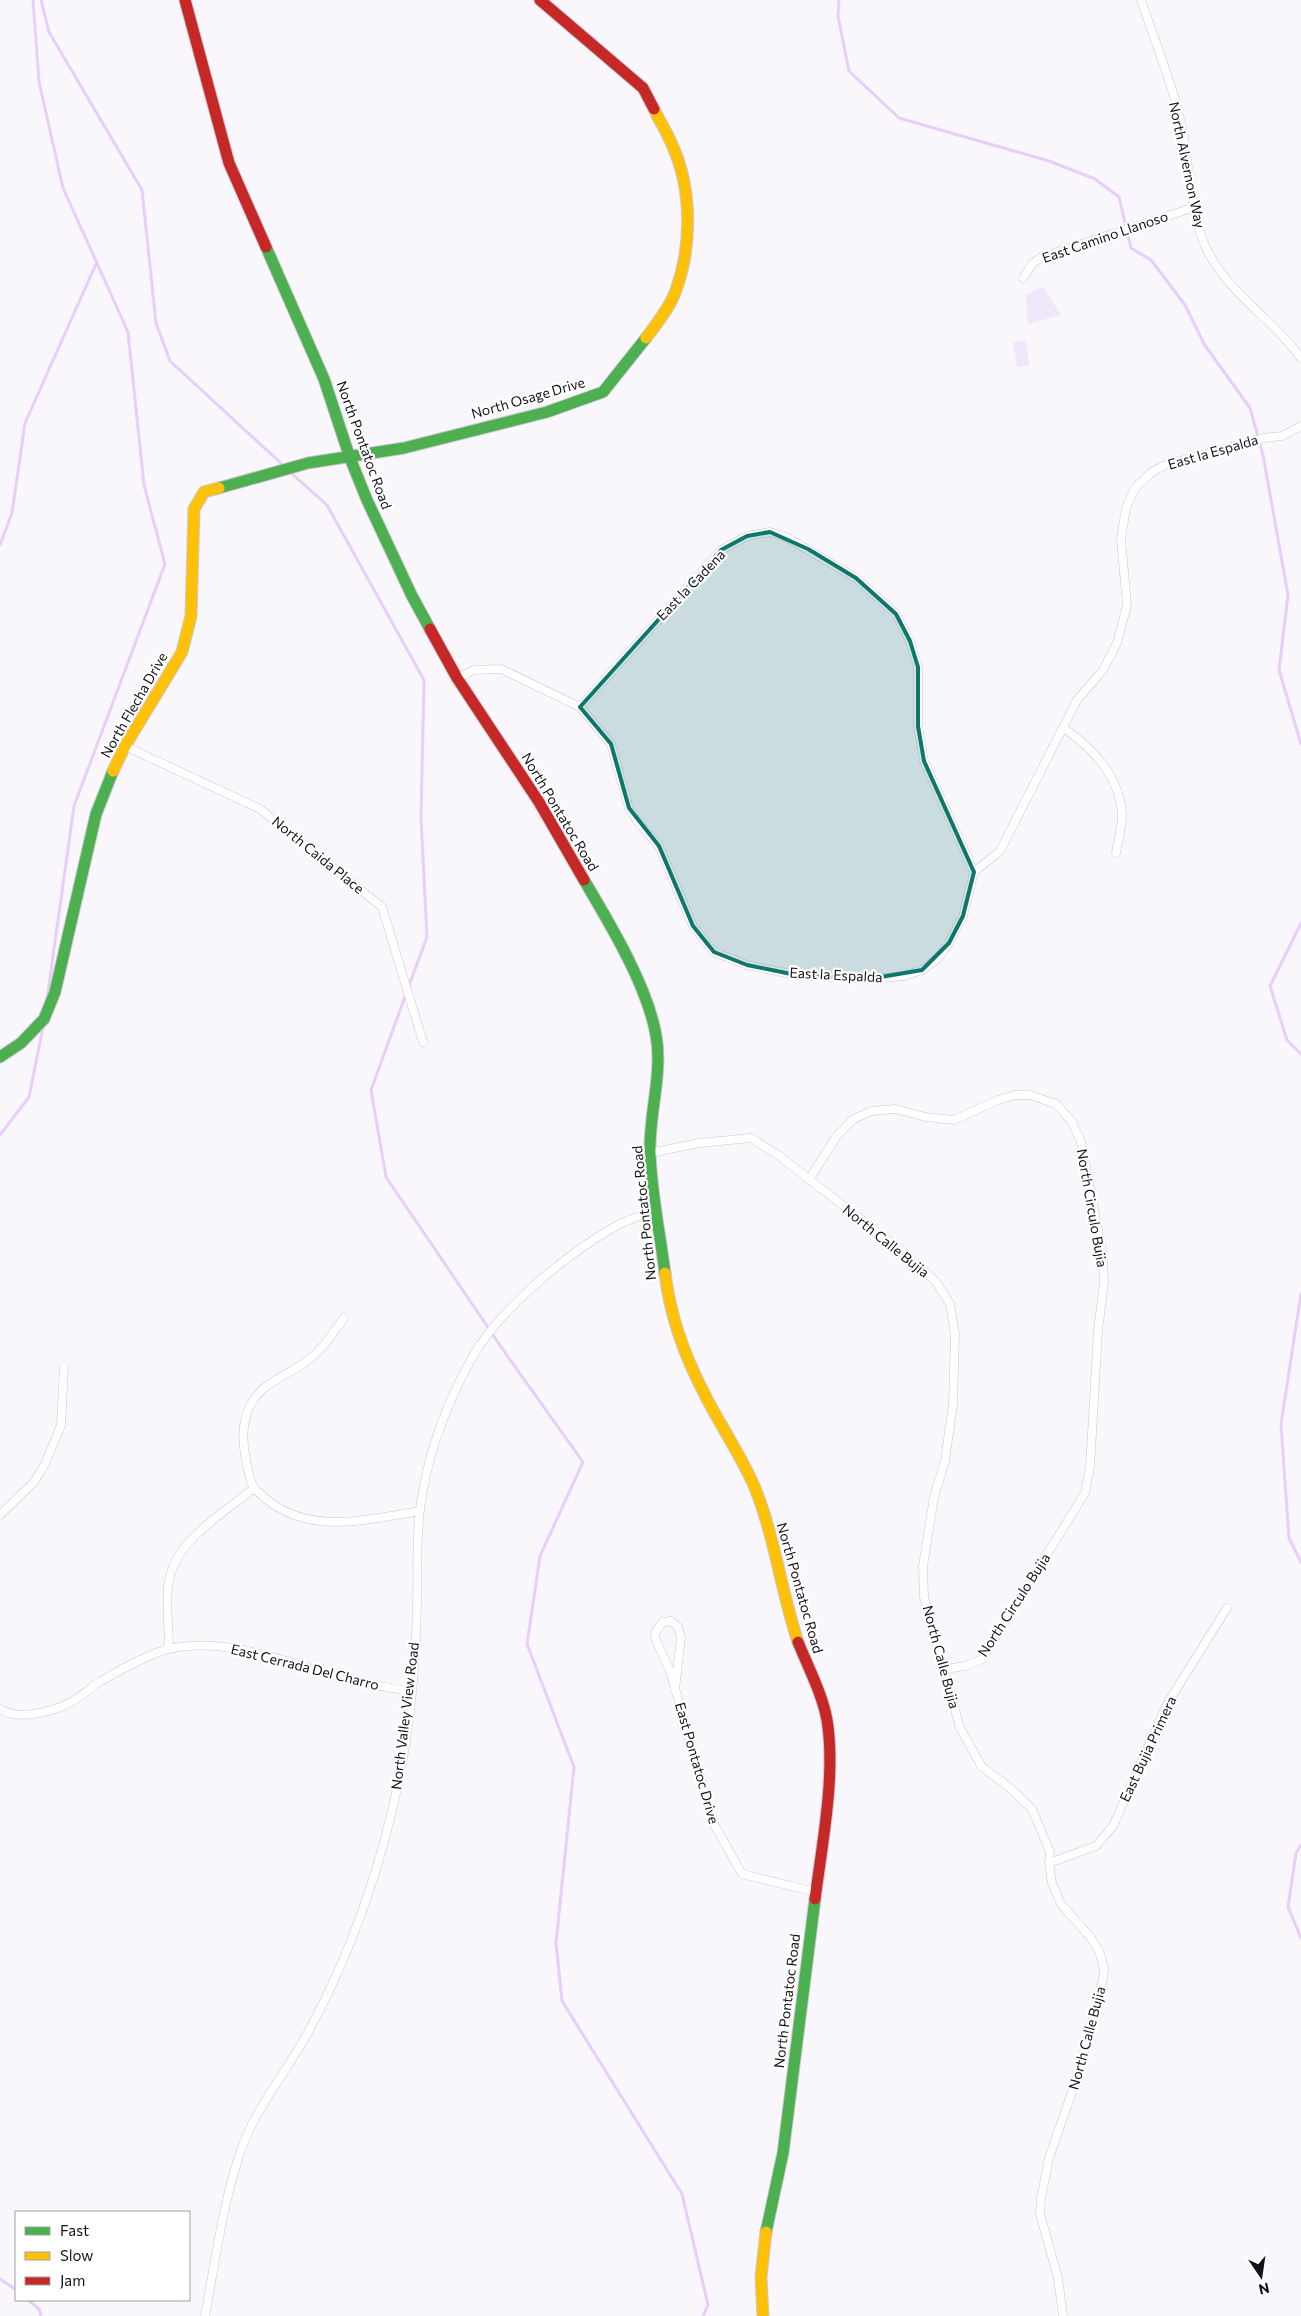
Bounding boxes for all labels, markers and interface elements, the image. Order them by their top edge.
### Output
street label: North Alvernon Way [1166,100,1209,230]
street label: East Camino Llanoso [1040,207,1170,266]
street label: North Osage Drive [469,373,587,422]
street label: North Pontatoc Road [333,378,396,511]
street label: East la Espalda [1166,431,1260,473]
street label: East la Cadena [653,546,729,624]
street label: North Flecha Drive [97,649,171,760]
street label: North Pontatoc Road [518,749,603,874]
street label: North Caida Place [269,812,368,897]
street label: East la Espalda [789,964,883,985]
street label: North Pontatoc Road [628,1145,659,1281]
street label: North Circulo Bujia [1074,1147,1111,1269]
street label: North Calle Bujia [840,1201,933,1281]
street label: North Pontatoc Road [774,1521,827,1655]
street label: North Circulo Bujia [974,1550,1053,1660]
street label: North Calle Bujia [920,1603,963,1710]
street label: East Cerrada Del Charro [229,1640,381,1693]
street label: North Valley View Road [387,1641,422,1791]
street label: East Bujia Primera [1116,1693,1180,1804]
street label: East Pontatoc Drive [672,1700,723,1826]
street label: North Pontatoc Road [770,1933,803,2069]
street label: North Calle Bujia [1065,1984,1108,2091]
legend [15,2211,190,2301]
text: Fast [60,2221,89,2239]
text: Slow [60,2246,93,2264]
north arrow [1236,2251,1286,2301]
text: Jam [60,2271,85,2289]
text: N [1257,2280,1271,2299]

